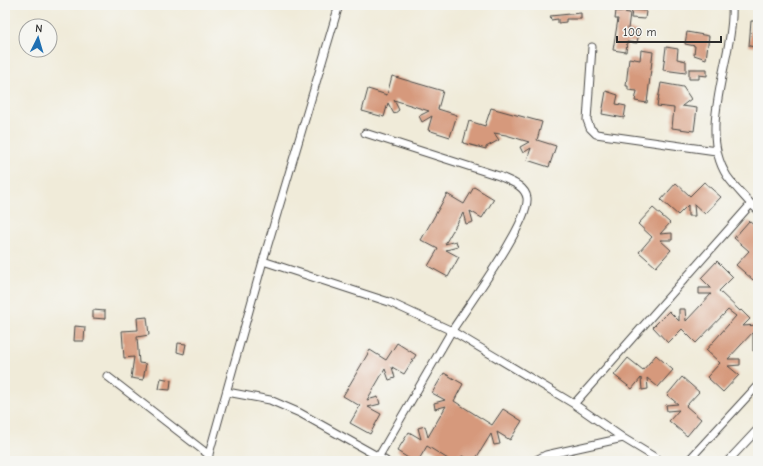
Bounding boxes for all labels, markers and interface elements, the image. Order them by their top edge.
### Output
north arrow [18,18,58,58]
scale bar [617,18,721,44]
text: N [35,22,43,35]
text: 100 m [623,25,656,39]

